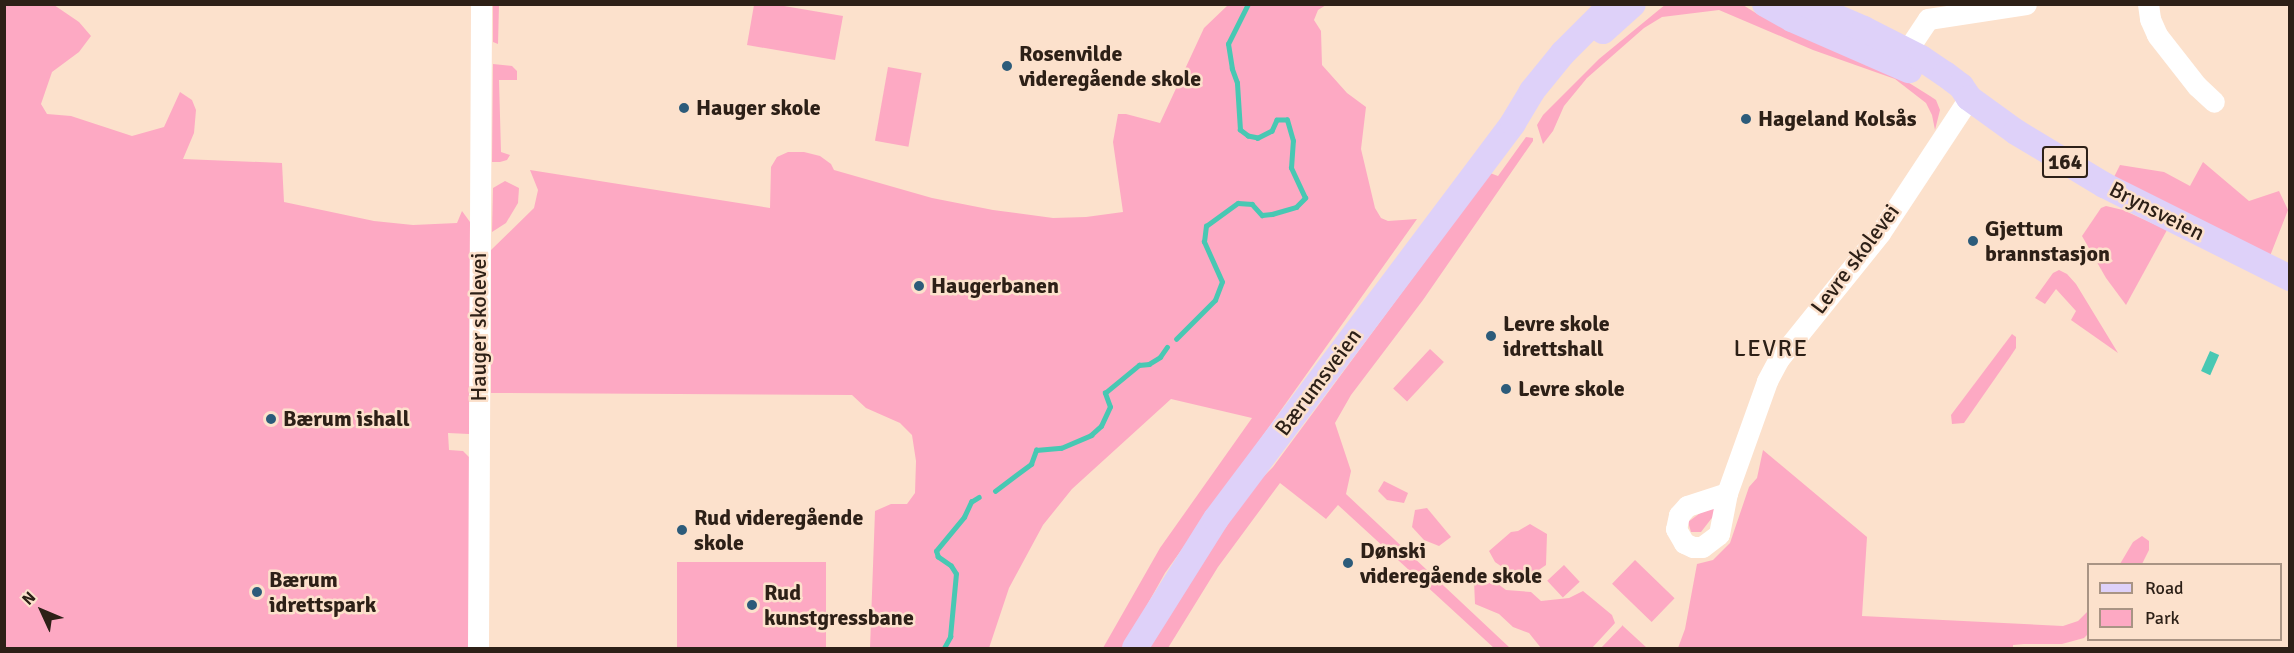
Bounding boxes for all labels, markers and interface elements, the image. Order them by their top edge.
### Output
place label: Rosenvilde videregående skole [1019,40,1201,92]
marker: Rosenvilde videregående skole [1000,59,1014,73]
place label: Hauger skole [696,95,821,121]
marker: Hauger skole [677,101,691,115]
place label: Hageland Kolsås [1758,106,1917,132]
marker: Hageland Kolsås [1739,112,1753,126]
road number: 164 [2041,144,2089,180]
street label: Brynsveien [2105,176,2209,246]
street label: Levre skolevei [1805,199,1905,319]
place label: Gjettum brannstasjon [1985,215,2110,266]
marker: Gjettum brannstasjon [1966,234,1980,248]
street label: Hauger skolevei [466,253,492,401]
place label: Haugerbanen [931,273,1059,299]
marker: Haugerbanen [912,279,926,293]
place label: Levre skole idrettshall [1503,310,1610,362]
street label: Bærumsveien [1269,323,1367,441]
marker: Levre skole idrettshall [1484,329,1498,343]
district label: LEVRE [1733,335,1809,363]
place label: Levre skole [1518,376,1625,402]
marker: Levre skole [1499,382,1513,396]
place label: Bærum ishall [283,406,410,432]
marker: Bærum ishall [264,412,278,426]
place label: Rud videregående skole [694,504,863,556]
marker: Rud videregående skole [675,523,689,537]
place label: Dønski videregående skole [1360,537,1542,588]
marker: Dønski videregående skole [1341,556,1355,570]
legend [2087,563,2282,641]
place label: Bærum idrettspark [269,566,376,618]
text: Road [2145,577,2184,599]
place label: Rud kunstgressbane [764,579,914,630]
north arrow [12,581,72,641]
marker: Bærum idrettspark [250,585,264,599]
text: N [18,588,40,609]
marker: Rud kunstgressbane [745,598,759,612]
text: Park [2145,607,2180,629]

